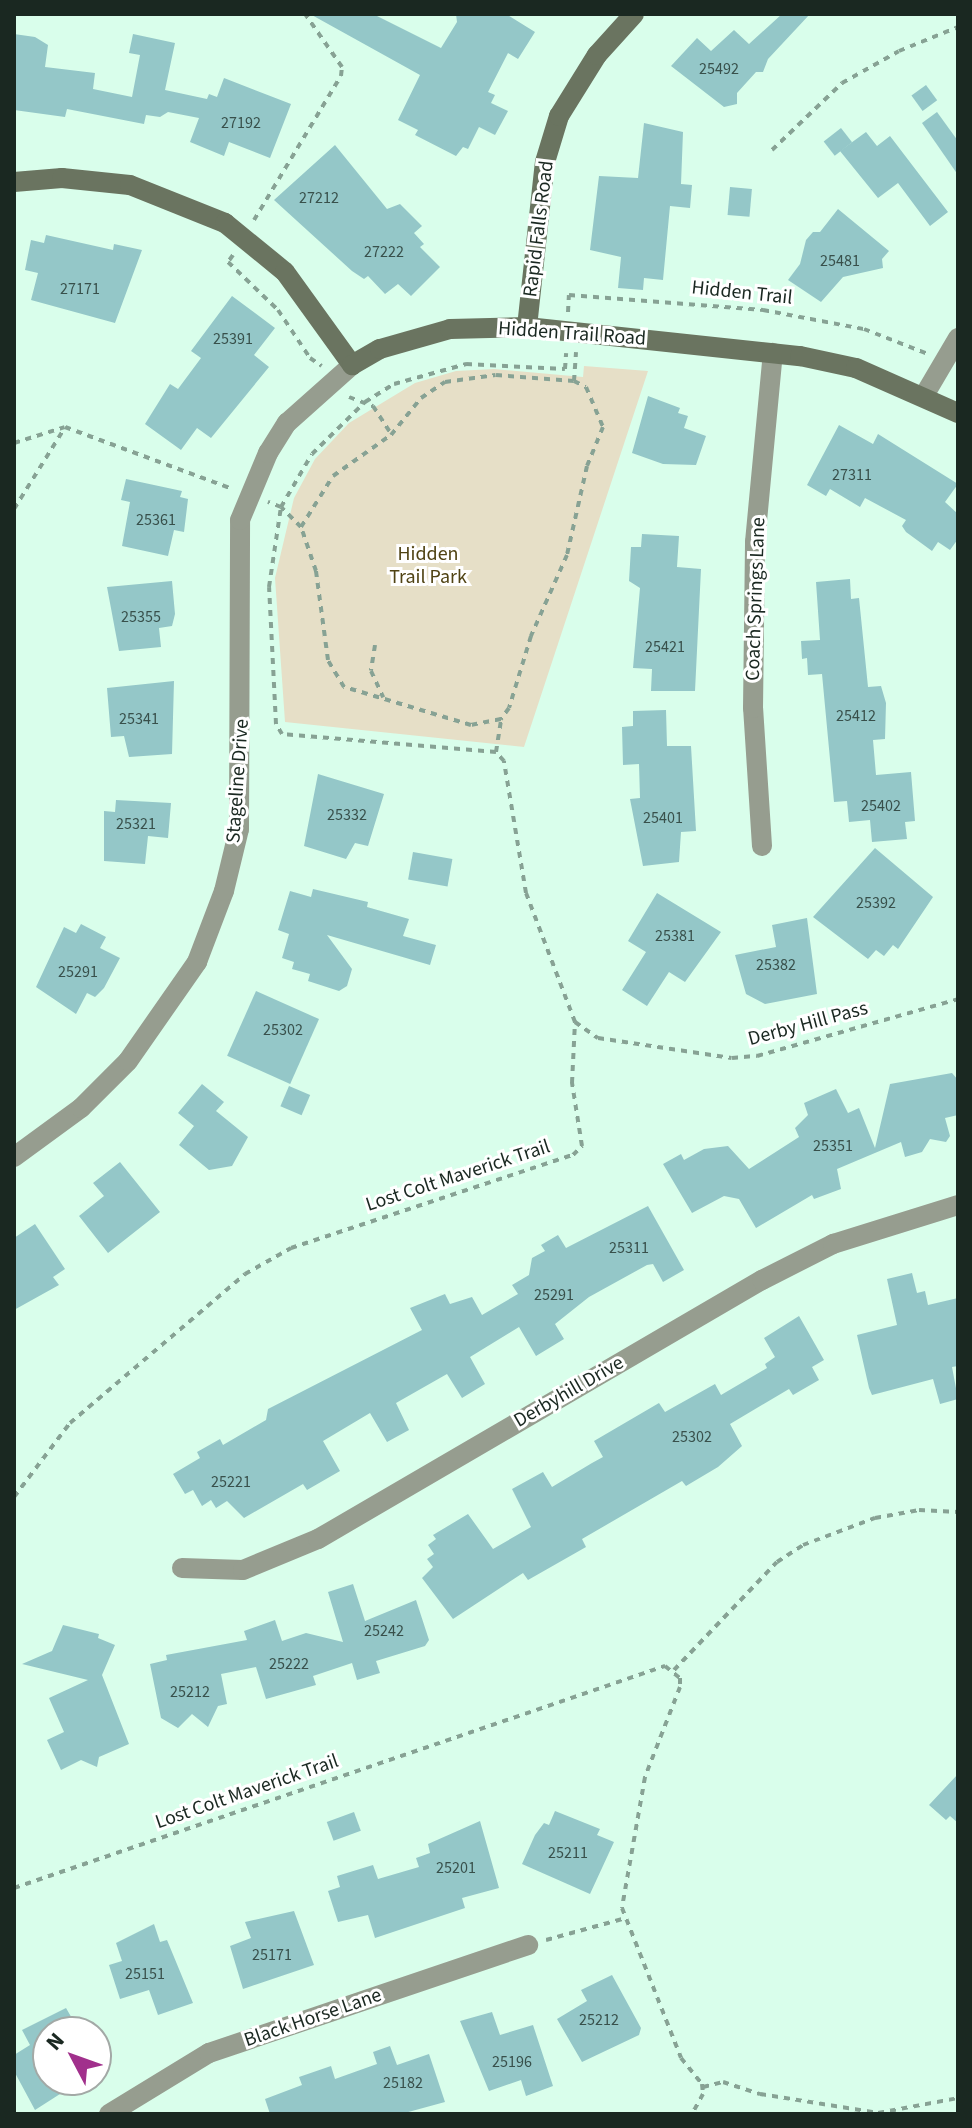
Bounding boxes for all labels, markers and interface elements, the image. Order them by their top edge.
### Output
house number: 25492 [699,59,739,79]
house number: 27192 [221,113,261,133]
street label: Rapid Falls Road [519,159,559,299]
house number: 27212 [299,188,339,208]
house number: 27222 [364,242,404,262]
house number: 25481 [820,251,860,271]
street label: Hidden Trail [690,276,794,310]
house number: 27171 [60,279,100,299]
street label: Hidden Trail Road [497,317,647,351]
house number: 25391 [213,329,253,349]
house number: 27311 [832,465,872,485]
house number: 25361 [136,510,176,530]
street label: Coach Springs Lane [741,517,771,681]
park label: Hidden Trail Park [389,543,467,590]
house number: 25355 [121,607,161,627]
house number: 25421 [645,637,685,657]
house number: 25412 [836,706,876,726]
house number: 25341 [119,709,159,729]
street label: Stageline Drive [222,718,254,844]
house number: 25402 [861,796,901,816]
house number: 25332 [327,805,367,825]
house number: 25401 [643,808,683,828]
house number: 25321 [116,814,156,834]
house number: 25392 [856,893,896,913]
house number: 25381 [655,926,695,946]
house number: 25382 [756,955,796,975]
house number: 25291 [58,962,98,982]
street label: Derby Hill Pass [746,996,870,1052]
house number: 25302 [263,1020,303,1040]
street label: Lost Colt Maverick Trail [363,1135,553,1217]
house number: 25351 [813,1136,853,1156]
house number: 25311 [609,1238,649,1258]
house number: 25291 [534,1285,574,1305]
street label: Derbyhill Drive [510,1351,628,1433]
house number: 25302 [672,1427,712,1447]
house number: 25221 [211,1472,251,1492]
house number: 25242 [364,1621,404,1641]
house number: 25222 [269,1654,309,1674]
house number: 25212 [170,1682,210,1702]
street label: Lost Colt Maverick Trail [152,1749,342,1835]
house number: 25211 [548,1843,588,1863]
house number: 25201 [436,1858,476,1878]
house number: 25171 [252,1945,292,1965]
house number: 25151 [125,1964,165,1984]
street label: Black Horse Lane [241,1983,385,2053]
house number: 25212 [579,2010,619,2030]
north arrow [32,2016,112,2096]
text: N [39,2026,72,2058]
house number: 25196 [492,2052,532,2072]
house number: 25182 [383,2073,423,2093]

